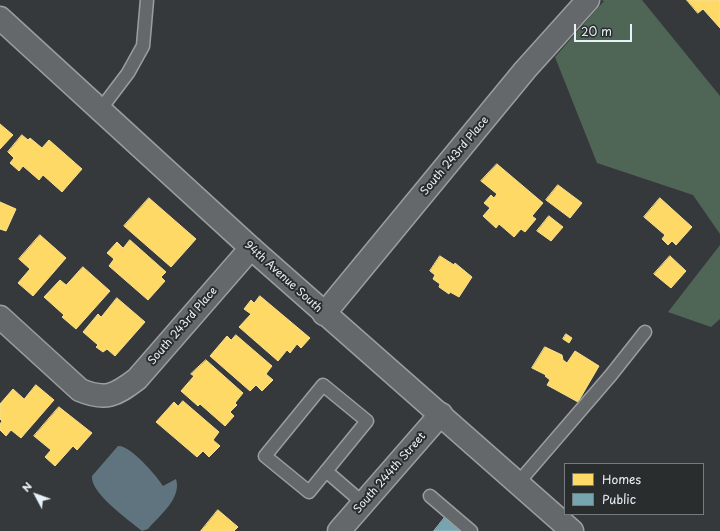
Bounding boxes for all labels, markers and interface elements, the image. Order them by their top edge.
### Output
scale bar [576,16,634,42]
text: 20 m [581,22,612,40]
street label: South 243rd Place [418,114,492,198]
street label: 94th Avenue South [241,239,325,315]
street label: South 243rd Place [146,284,220,368]
street label: South 244th Street [351,430,429,516]
legend [564,463,704,515]
text: Homes [602,470,641,488]
north arrow [16,475,56,515]
text: N [17,478,36,496]
text: Public [602,490,636,508]

